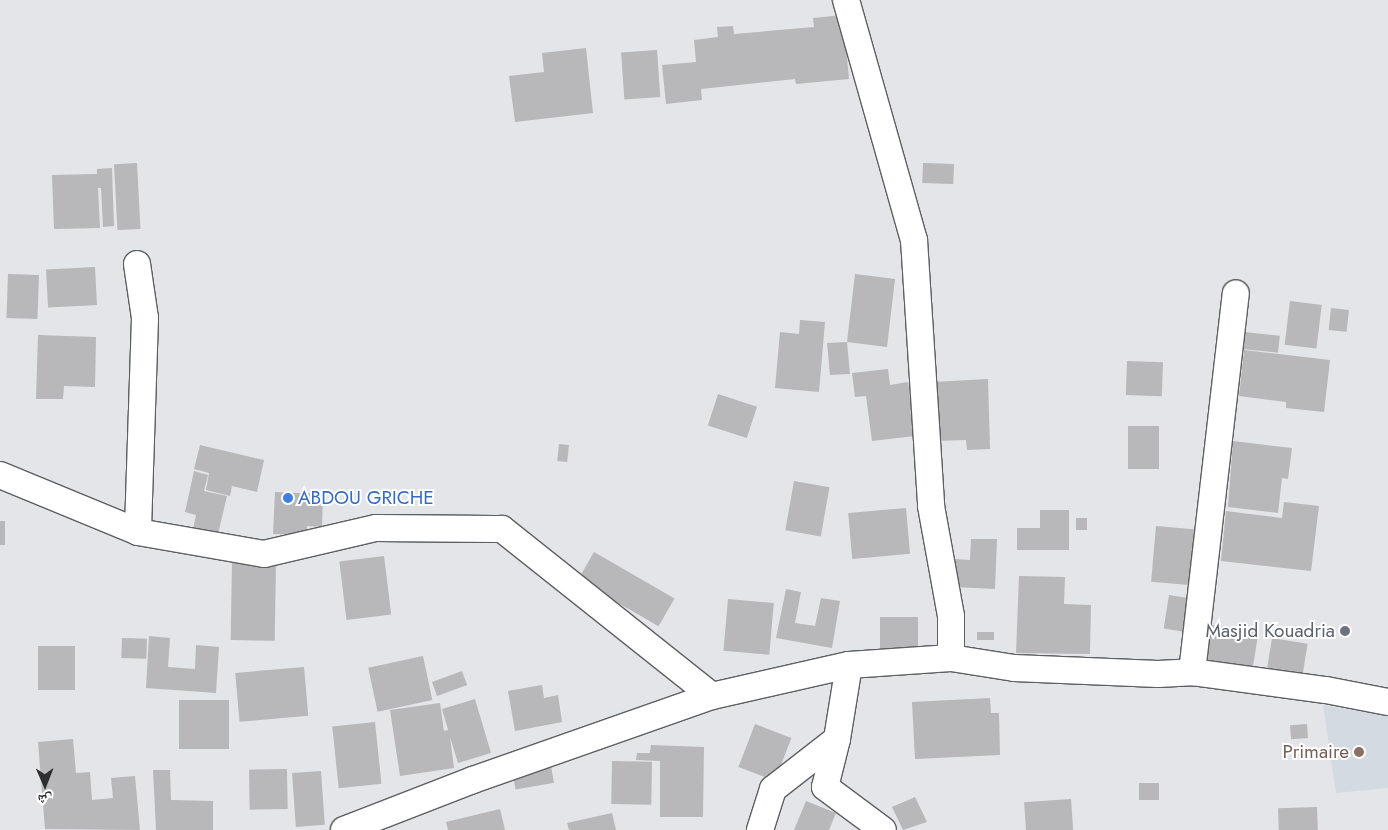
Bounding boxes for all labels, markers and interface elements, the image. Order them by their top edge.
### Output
place label: ABDOU GRICHE [298,487,434,509]
marker: ABDOU GRICHE [282,492,294,504]
place label: Masjid Kouadria [1206,620,1335,642]
marker: Masjid Kouadria [1339,625,1351,637]
place label: Primaire [1283,741,1349,763]
marker: Primaire [1353,746,1365,758]
north arrow [20,760,70,810]
text: ش [38,790,53,810]

